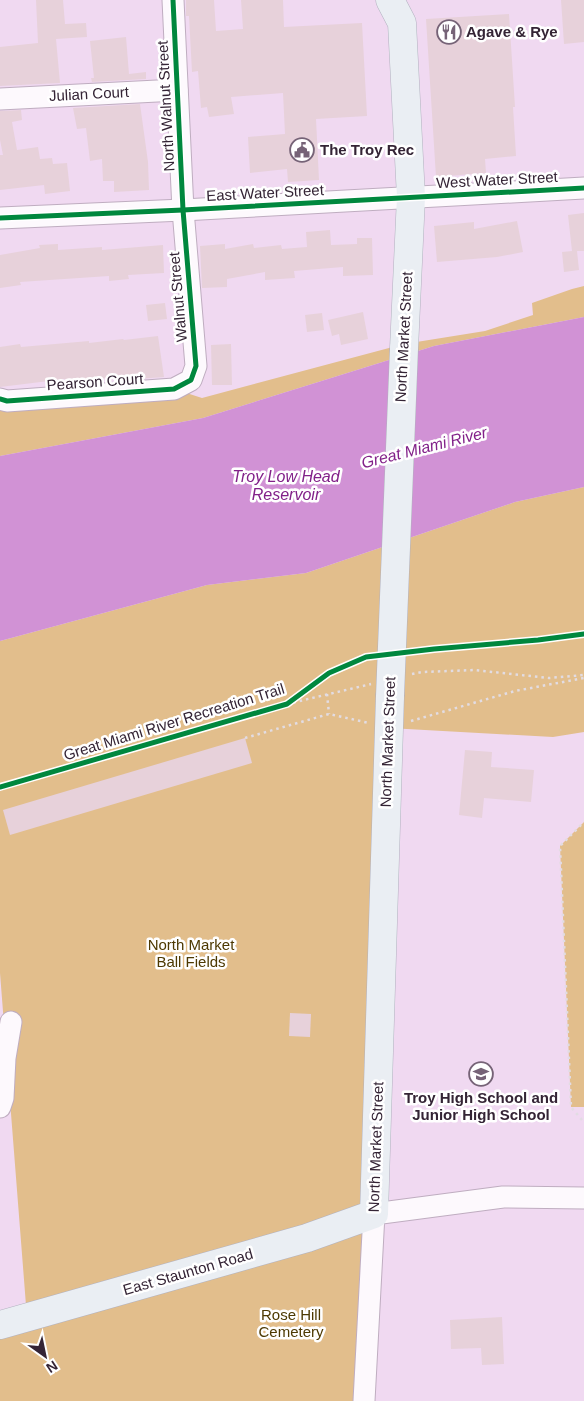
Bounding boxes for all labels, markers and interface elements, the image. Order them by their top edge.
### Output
restaurant icon: Agave & Rye [436,19,462,45]
place label: Agave & Rye [466,23,558,40]
street label: North Walnut Street [154,39,177,172]
street label: Julian Court [49,83,130,104]
public building icon: The Troy Rec [289,137,315,163]
place label: The Troy Rec [320,141,414,158]
street label: West Water Street [436,168,559,191]
street label: East Water Street [206,181,325,204]
street label: Walnut Street [165,250,190,343]
street label: North Market Street [392,270,415,403]
street label: Pearson Court [46,370,145,393]
water label: Great Miami River [360,423,489,471]
water label: Troy Low Head Reservoir [232,468,341,503]
street label: North Market Street [377,675,398,808]
street label: Great Miami River Recreation Trail [61,680,286,763]
park label: North Market Ball Fields [148,936,235,970]
school or university icon: Troy High School and Junior High School [468,1061,494,1087]
street label: North Market Street [365,1080,386,1213]
place label: Troy High School and Junior High School [404,1089,558,1123]
street label: East Staunton Road [121,1245,255,1298]
park label: Rose Hill Cemetery [258,1306,324,1340]
north arrow [20,1331,70,1381]
text: N [43,1357,61,1376]

